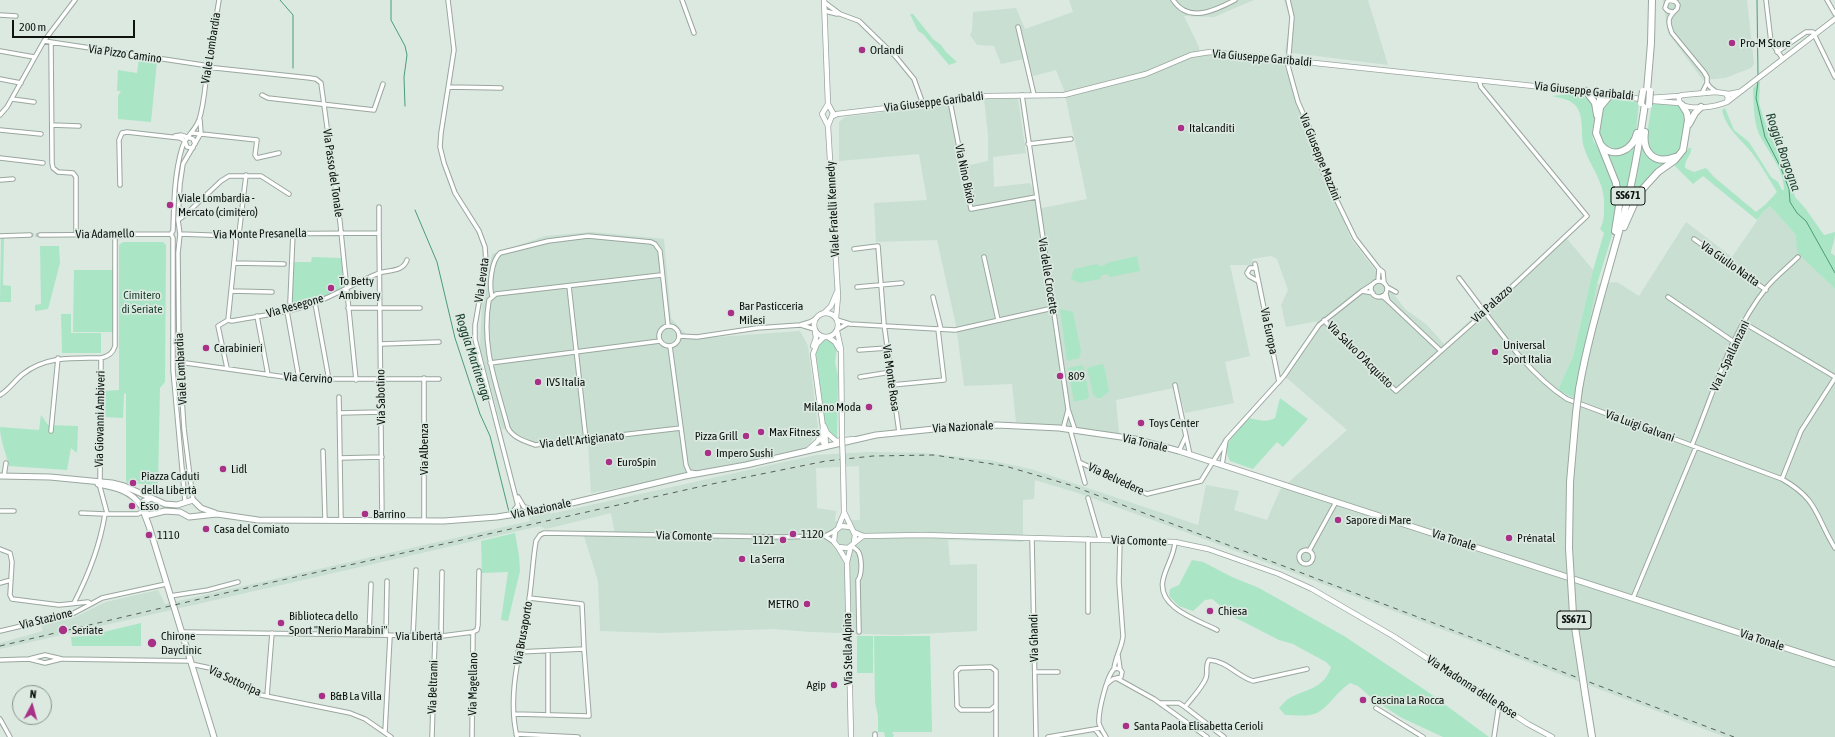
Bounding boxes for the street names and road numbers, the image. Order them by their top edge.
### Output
street label: Viale Lombardia [198,11,224,85]
street label: Via Pizzo Camino [87,42,163,66]
street label: Via Giuseppe Garibaldi [1212,46,1312,70]
street label: Via Giuseppe Garibaldi [1534,79,1634,103]
street label: Via Giuseppe Garibaldi [884,89,984,115]
street label: Via Giuseppe Mazzini [1296,111,1344,203]
street label: Via Passo del Tonale [320,128,346,218]
street label: Via Nino Bixio [952,143,978,205]
street label: Viale Fratelli Kennedy [823,161,843,257]
road number: SS671 [1611,187,1645,205]
street label: Via Adamello [75,226,135,242]
street label: Via Monte Presanella [213,226,307,242]
street label: Via delle Crocette [1035,237,1061,315]
street label: Via Giulio Natta [1698,238,1762,290]
street label: Via Levata [472,257,492,303]
street label: Via Palazzo [1469,282,1515,326]
street label: Via Resegone [265,291,325,321]
street label: Via Europa [1257,306,1281,356]
street label: Via L. Spallanzani [1707,318,1753,394]
street label: Via Salvo D'Acquisto [1324,319,1396,391]
street label: Viale Lombardia [172,333,190,405]
street label: Via Monte Rosa [879,344,903,412]
street label: Via Sabotino [373,369,389,425]
street label: Via Cervino [283,370,333,386]
street label: Via Giovanni Ambiveri [92,371,108,467]
street label: Via Luigi Galvani [1603,407,1677,445]
street label: Via Nazionale [932,418,994,436]
street label: Via Albenza [417,423,431,475]
street label: Via dell'Artigianato [539,428,625,452]
street label: Via Tonale [1121,431,1169,455]
street label: Via Belvedere [1086,460,1146,498]
street label: Via Nazionale [510,496,572,522]
street label: Via Tonale [1430,526,1478,554]
street label: Via Comonte [656,528,712,544]
street label: Via Comonte [1111,533,1167,549]
street label: Via Brusaporto [510,600,536,666]
street label: Via Stazione [18,605,74,633]
road number: SS671 [1557,611,1591,629]
street label: Via Stella Alpina [840,613,856,685]
street label: Via Ghandi [1026,614,1042,662]
street label: Via Tonale [1738,626,1786,654]
street label: Via Libertà [396,629,442,643]
street label: Via Magellano [465,652,481,716]
street label: Via Madonna delle Rose [1424,652,1520,722]
street label: Via Beltrami [425,660,441,714]
street label: Via Sottoripa [206,663,264,699]

